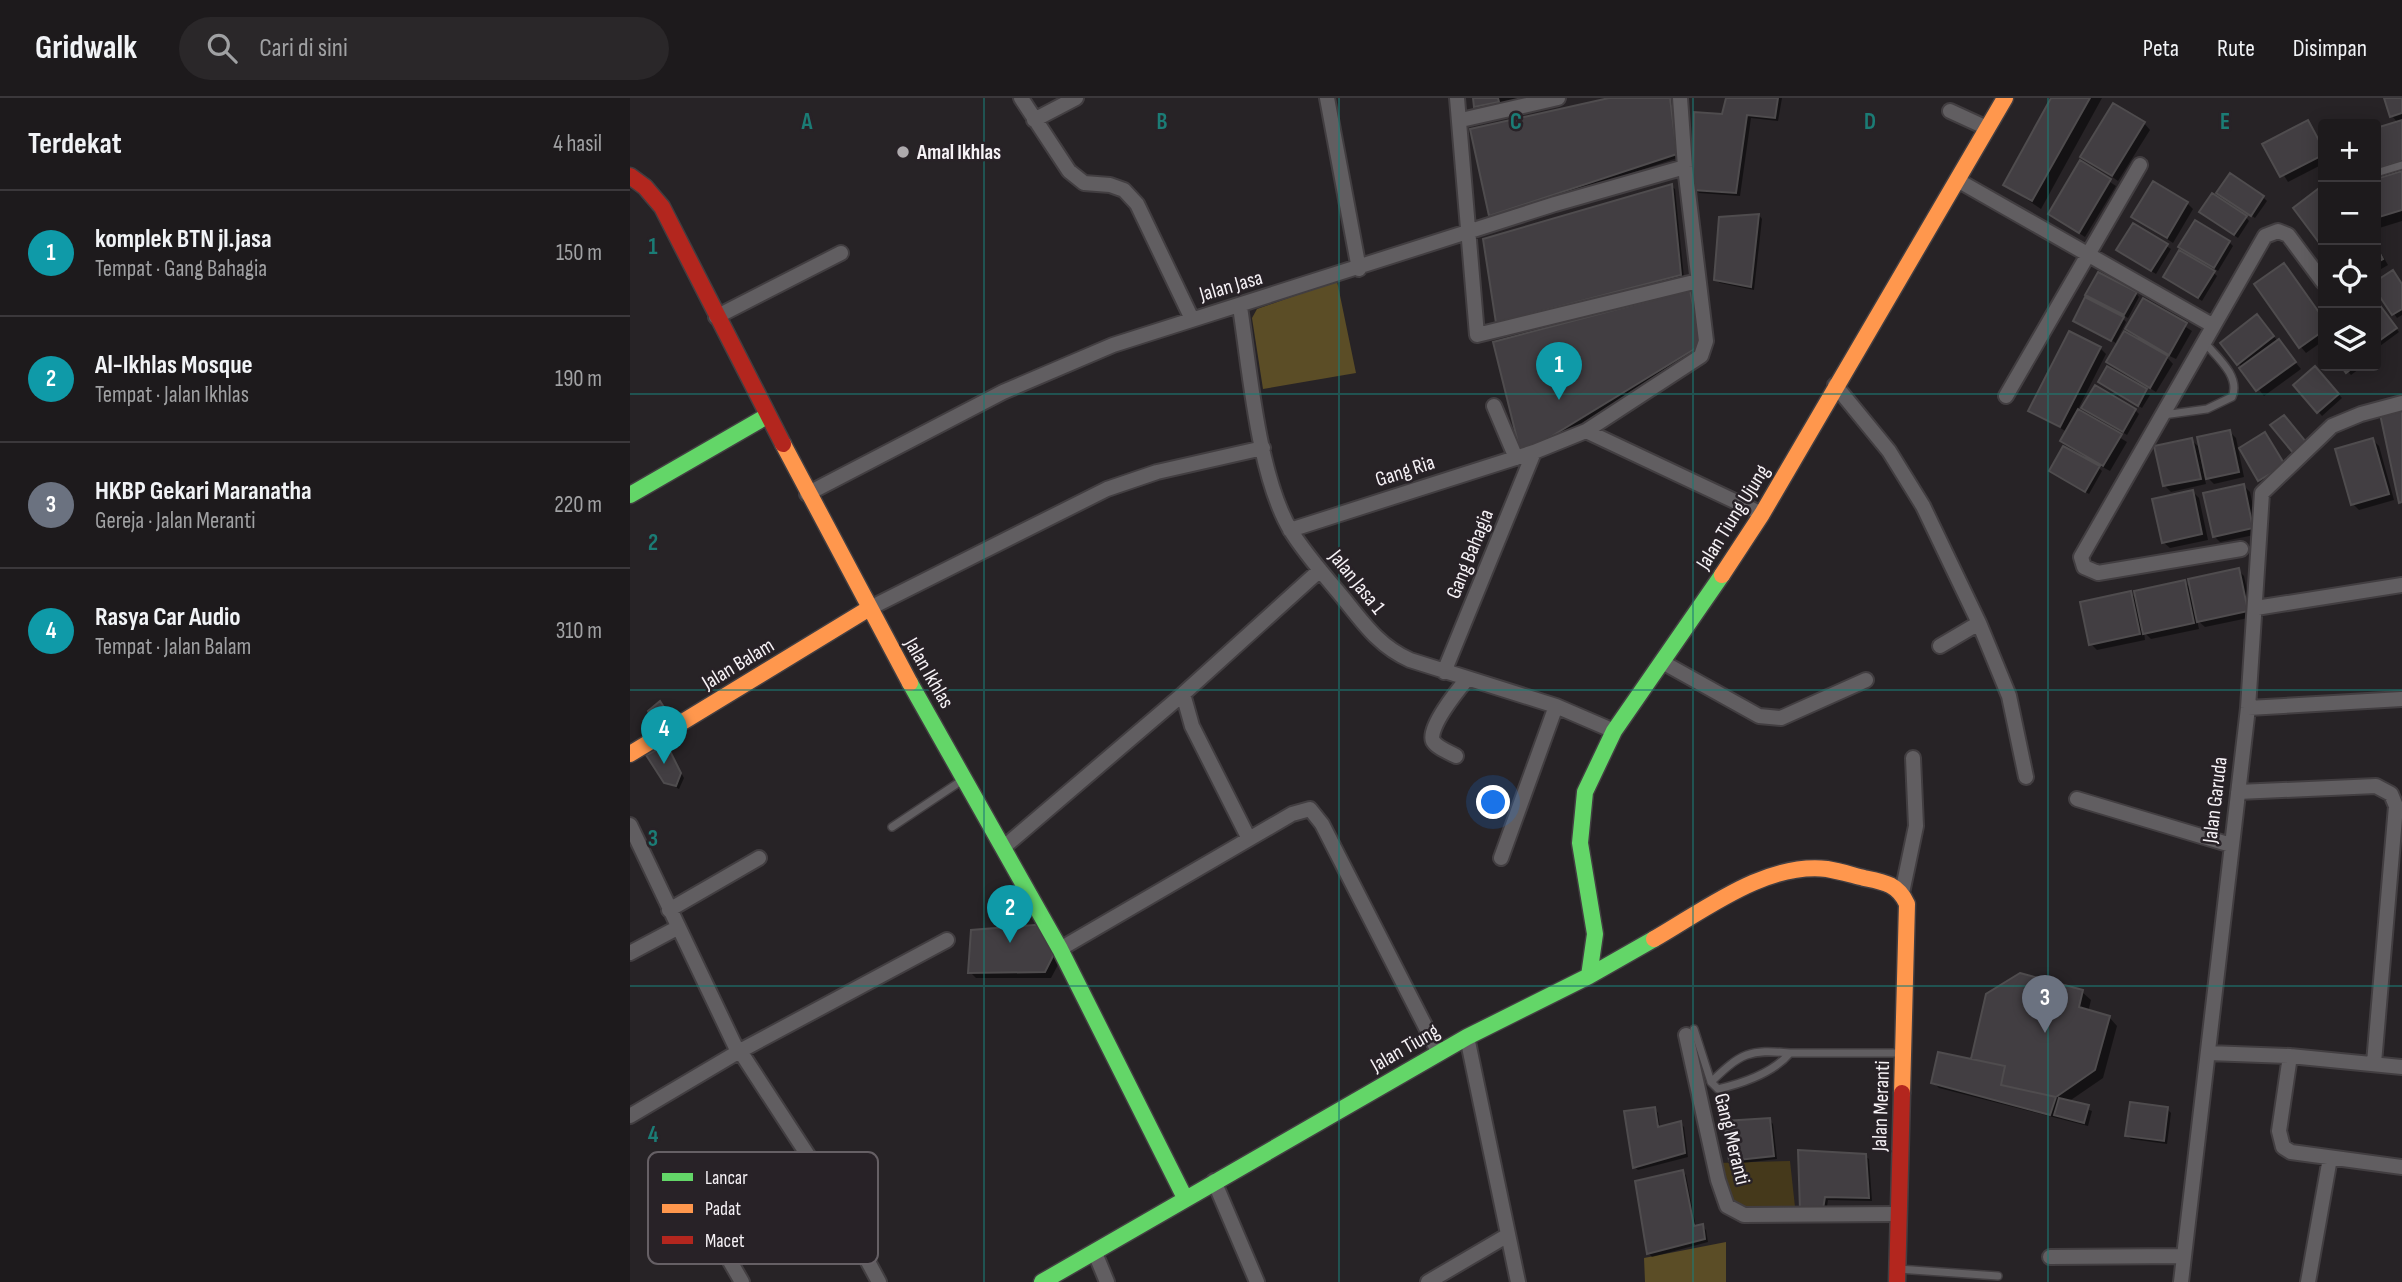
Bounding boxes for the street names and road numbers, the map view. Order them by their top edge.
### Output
street label: Jalan Jasa [1196,265,1266,307]
street label: Gang Ria [1372,450,1438,492]
street label: Jalan Tiung Ujung [1690,460,1775,575]
street label: Gang Bahagia [1441,506,1499,602]
street label: Jalan Jasa 1 [1323,544,1391,620]
street label: Jalan Ikhlas [898,632,959,713]
street label: Jalan Balam [697,633,779,696]
street label: Jalan Garuda [2197,755,2233,846]
street label: Jalan Tiung [1365,1018,1444,1078]
street label: Jalan Meranti [1867,1060,1895,1153]
street label: Gang Meranti [1709,1091,1755,1187]

